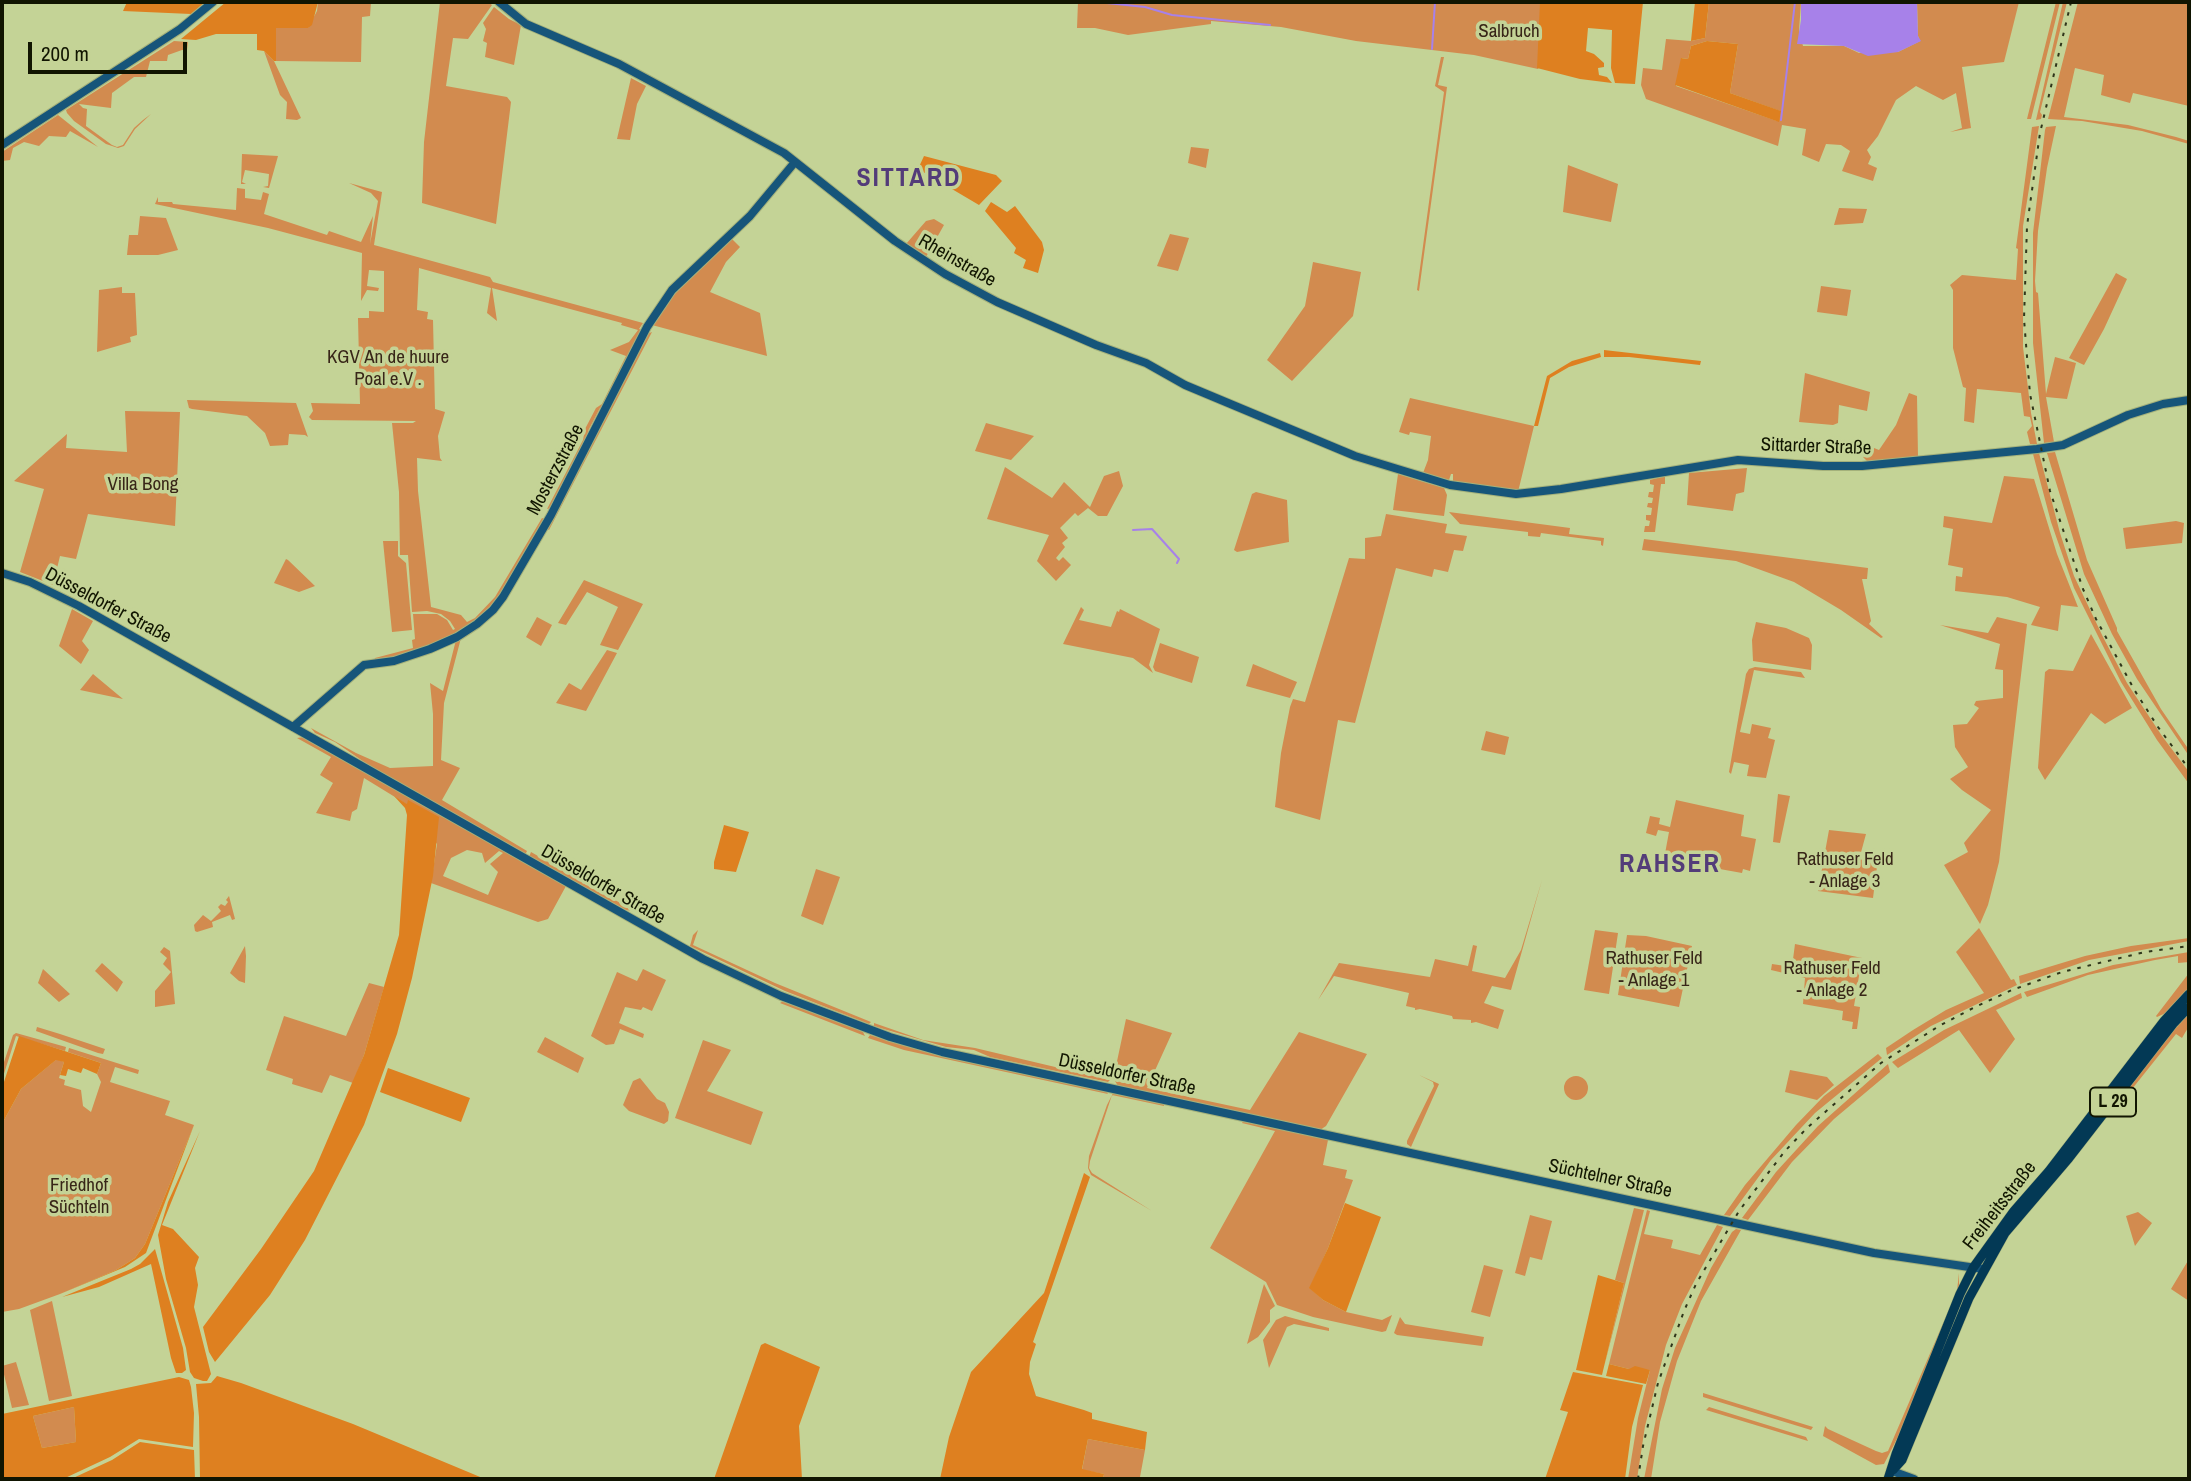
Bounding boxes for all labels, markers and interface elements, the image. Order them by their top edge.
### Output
park label: Salbruch [1478,21,1540,43]
scale bar [32,28,191,72]
text: 200 m [41,39,89,68]
district label: SITTARD [857,163,961,195]
street label: Rheinstraße [914,230,1000,292]
park label: KGV An de huure Poal e.V . [327,347,449,391]
street label: Mosterzstraße [523,421,589,519]
street label: Sittarder Straße [1760,434,1872,460]
park label: Villa Bong [108,474,178,496]
street label: Düsseldorfer Straße [41,563,175,649]
street label: Düsseldorfer Straße [537,840,669,930]
district label: RAHSER [1620,849,1720,881]
park label: Rathuser Feld - Anlage 3 [1796,849,1894,893]
park label: Rathuser Feld - Anlage 1 [1605,948,1703,992]
park label: Rathuser Feld - Anlage 2 [1783,958,1881,1002]
street label: Düsseldorfer Straße [1056,1049,1198,1101]
road number: L 29 [2090,1087,2136,1116]
street label: Süchtelner Straße [1546,1155,1674,1203]
street label: Freiheitsstraße [1958,1157,2042,1255]
park label: Friedhof Süchteln [49,1175,109,1219]

